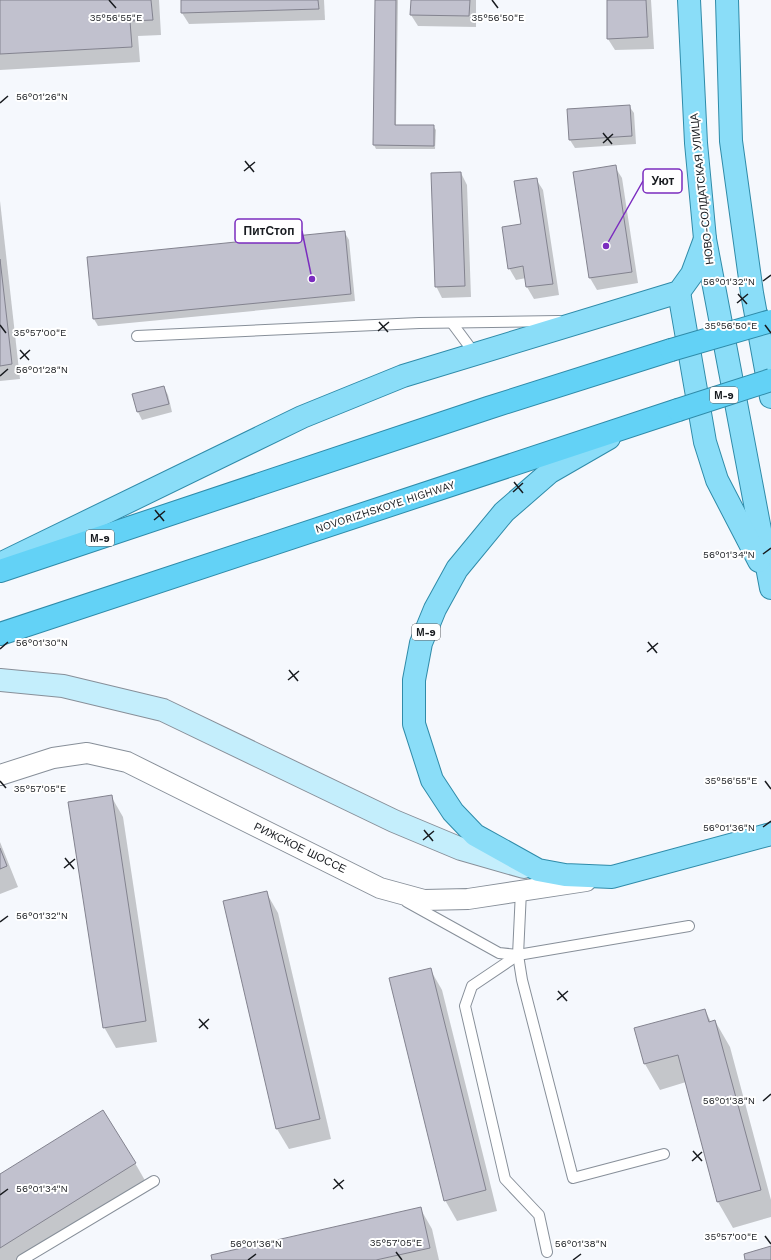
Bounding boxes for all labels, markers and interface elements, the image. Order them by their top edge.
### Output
text: 35°56'55"E [90,12,142,23]
text: 35°56'50"E [472,12,524,23]
text: 56°01'26"N [16,91,68,102]
street label: НОВО-СОЛДАТСКАЯ УЛИЦА [688,112,716,265]
callout: Уют [643,169,682,193]
text: Уют [652,174,675,188]
callout: ПитСтоп [235,219,302,243]
text: ПитСтоп [244,224,294,238]
text: 56°01'32"N [703,276,755,287]
text: 35°56'50"E [705,320,757,331]
text: 35°57'00"E [14,327,66,338]
text: 56°01'28"N [16,364,68,375]
road number: М-9 [710,387,738,403]
street label: NOVORIZHSKOYE HIGHWAY [314,478,457,536]
road number: М-9 [86,530,114,546]
text: 56°01'34"N [703,549,755,560]
road number: М-9 [412,624,440,640]
text: 56°01'30"N [16,637,68,648]
text: 35°56'55"E [705,775,757,786]
text: 35°57'05"E [14,783,66,794]
street label: РИЖСКОЕ ШОССЕ [252,820,348,876]
text: 56°01'36"N [703,822,755,833]
text: 56°01'32"N [16,910,68,921]
text: 56°01'38"N [703,1095,755,1106]
text: 56°01'34"N [16,1183,68,1194]
text: 35°57'00"E [705,1231,757,1242]
text: 35°57'05"E [370,1237,422,1248]
text: 56°01'36"N [230,1238,282,1249]
text: 56°01'38"N [555,1238,607,1249]

